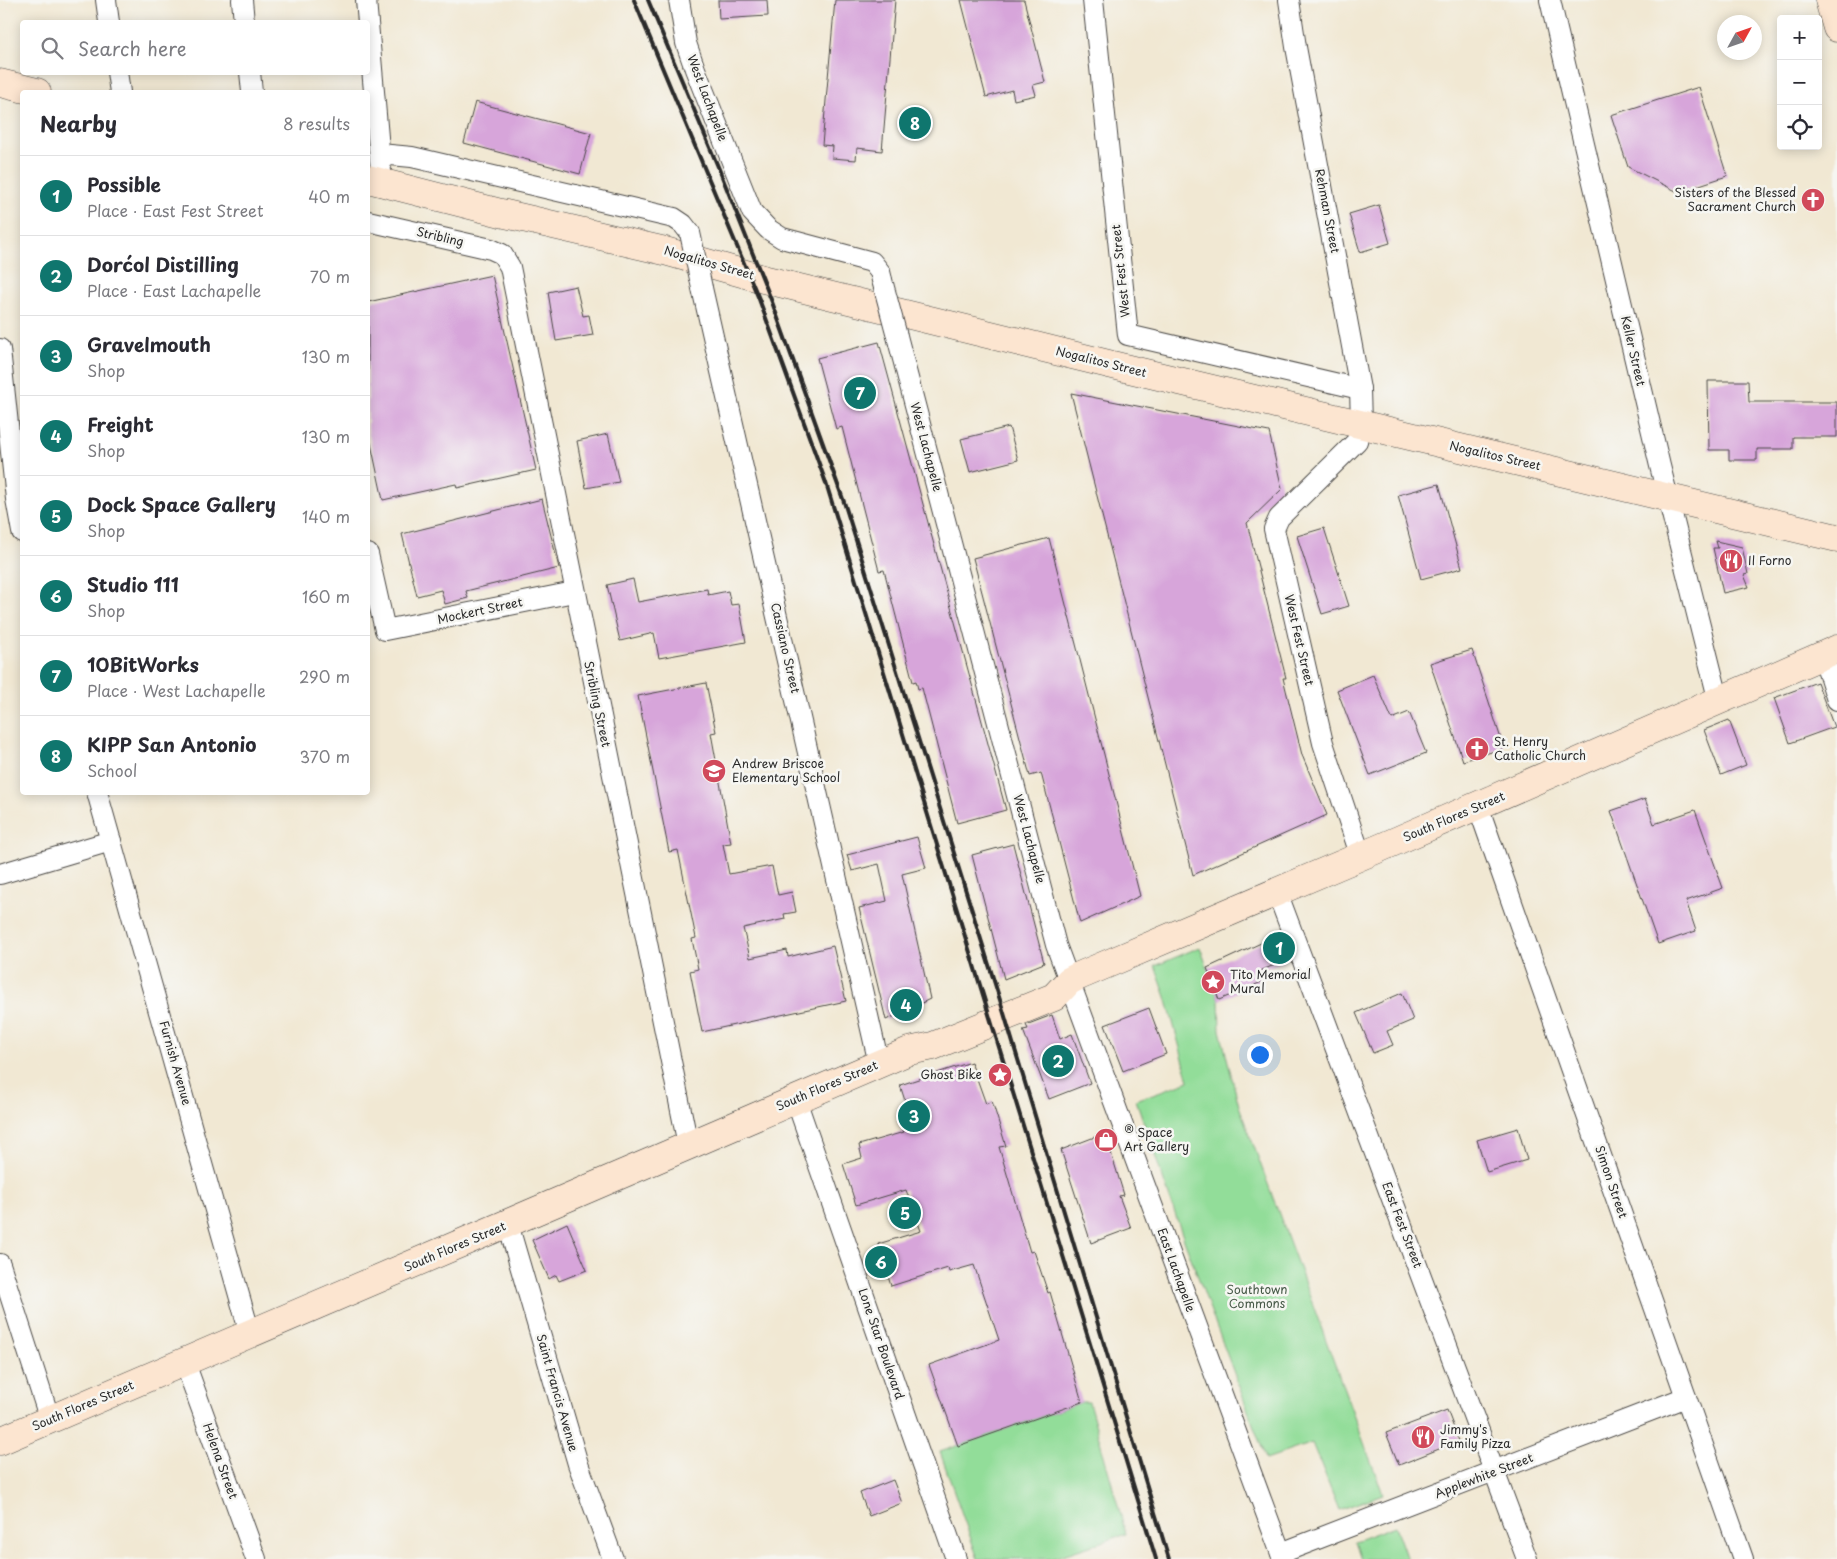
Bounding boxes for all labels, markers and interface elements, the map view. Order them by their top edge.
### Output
north arrow [1717,15,1762,60]
map controls [1777,15,1822,150]
button: + [1777,15,1822,60]
search box [20,20,370,75]
icon: search [38,34,66,62]
text: Search here [78,34,187,62]
street label: West Lachapelle [683,52,733,144]
button: − [1777,60,1822,105]
pin: 8 [899,104,931,142]
button: locate [1777,105,1822,150]
text: Nearby [40,107,117,139]
text: 8 results [283,111,350,135]
street label: Rehman Street [1311,167,1345,255]
text: Possible [87,170,161,198]
place label: Sisters of the Blessed Sacrament Church [1675,183,1796,215]
text: 1 [52,184,60,208]
text: 40 m [308,184,350,208]
church icon: Sisters of the Blessed Sacrament Church [1800,187,1826,213]
text: Place · East Fest Street [87,198,264,222]
street label: Stribling [415,222,466,250]
street label: West Fest Street [1106,224,1134,318]
street label: Nogalitos Street [662,241,757,284]
text: Dorćol Distilling [87,250,239,278]
text: 2 [50,264,62,288]
text: 70 m [310,264,350,288]
text: Place · East Lachapelle [87,278,261,302]
street label: Keller Street [1617,314,1651,388]
text: Gravelmouth [87,330,211,358]
street label: Nogalitos Street [1054,341,1149,381]
text: 3 [51,344,61,368]
text: 130 m [302,344,350,368]
text: Shop [87,358,125,382]
pin: 7 [844,374,876,412]
street label: West Lachapelle [906,400,948,494]
text: Freight [87,410,154,438]
text: 4 [51,424,61,448]
text: 130 m [302,424,350,448]
street label: Nogalitos Street [1448,436,1543,474]
text: Shop [87,438,125,462]
text: Dock Space Gallery [87,490,276,518]
text: 5 [51,504,61,528]
text: 140 m [302,504,350,528]
text: Shop [87,518,125,542]
restaurant icon: Il Forno [1718,548,1744,574]
place label: Il Forno [1748,551,1792,569]
text: Studio 111 [87,570,179,598]
text: 6 [50,584,62,608]
text: 160 m [302,584,350,608]
street label: Mockert Street [436,592,524,628]
street label: West Fest Street [1281,592,1319,687]
text: Shop [87,598,125,622]
street label: Cassiano Street [767,601,805,695]
text: 10BitWorks [87,650,199,678]
street label: Stribling Street [580,659,616,749]
text: 7 [51,664,61,688]
text: 290 m [299,664,350,688]
text: Place · West Lachapelle [87,678,266,702]
text: KIPP San Antonio [87,730,256,758]
place label: St. Henry Catholic Church [1494,732,1586,764]
church icon: St. Henry Catholic Church [1464,736,1490,762]
text: 8 [51,744,61,768]
text: 370 m [300,744,350,768]
place label: Andrew Briscoe Elementary School [732,754,840,786]
text: School [87,758,137,782]
school or university icon: Andrew Briscoe Elementary School [701,758,727,784]
street label: South Flores Street [1400,786,1507,846]
street label: West Lachapelle [1009,792,1051,886]
pin: 1 [1263,929,1295,967]
place label: Tito Memorial Mural [1230,965,1311,997]
place icon: Tito Memorial Mural [1200,969,1226,995]
pin: 4 [890,986,922,1024]
street label: Furnish Avenue [155,1018,197,1108]
pin: 2 [1042,1042,1074,1080]
your location [1247,1042,1273,1068]
street label: South Flores Street [773,1055,880,1115]
place icon: Ghost Bike [987,1062,1013,1088]
place label: Ghost Bike [920,1065,982,1083]
pin: 3 [898,1097,930,1135]
place label: ® Space Art Gallery [1124,1123,1189,1155]
shop icon: ® Space Art Gallery [1093,1127,1119,1153]
street label: Simon Street [1591,1143,1633,1220]
street label: East Fest Street [1378,1179,1428,1270]
pin: 5 [889,1194,921,1232]
street label: South Flores Street [401,1216,508,1276]
street label: East Lachapelle [1153,1225,1201,1315]
pin: 6 [865,1243,897,1281]
park label: Southtown Commons [1227,1280,1287,1312]
street label: Lone Star Boulevard [854,1286,910,1402]
street label: Saint Francis Avenue [533,1332,583,1454]
street label: South Flores Street [29,1375,136,1435]
street label: Helena Street [199,1420,243,1501]
place label: Jimmy's Family Pizza [1440,1420,1511,1452]
restaurant icon: Jimmy's Family Pizza [1410,1424,1436,1450]
street label: Applewhite Street [1432,1448,1536,1502]

